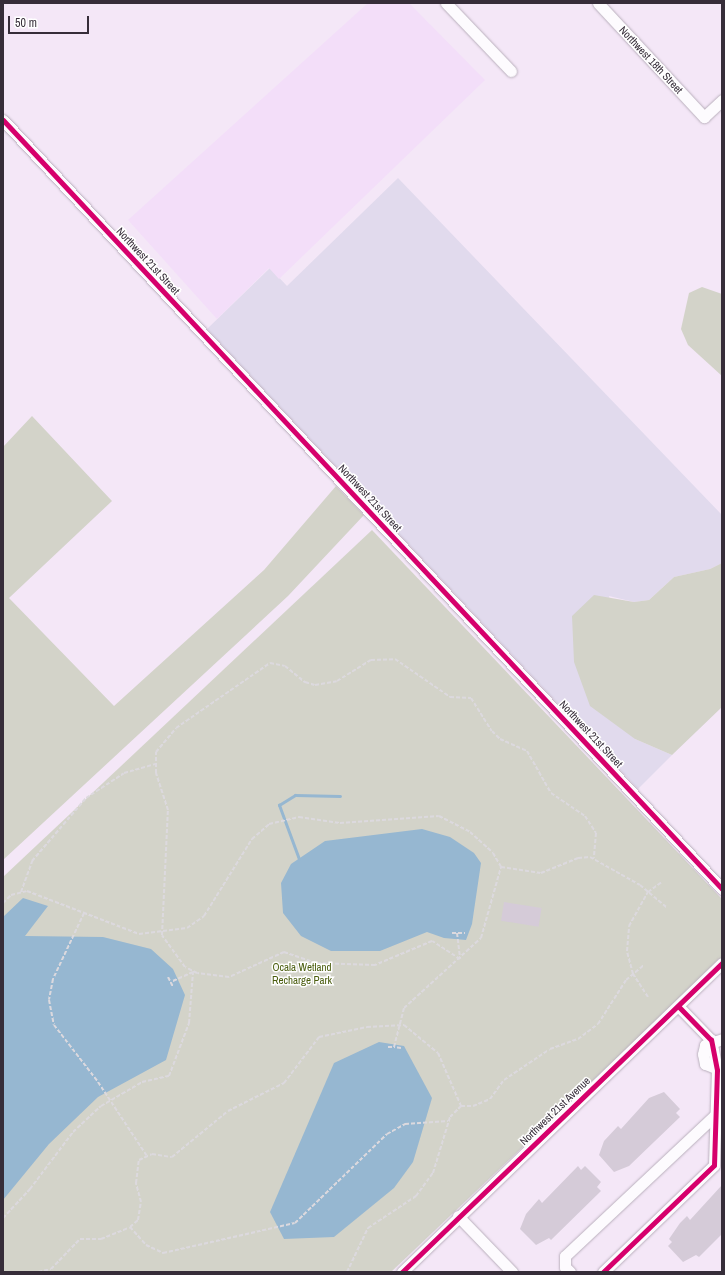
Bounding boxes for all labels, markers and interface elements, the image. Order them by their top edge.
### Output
scale bar [10,8,91,34]
text: 50 m [15,15,37,31]
street label: Northwest 18th Street [616,24,686,96]
street label: Northwest 21st Street [114,225,182,297]
street label: Northwest 21st Street [336,462,404,534]
street label: Northwest 21st Street [557,698,625,770]
park label: Ocala Wetland Recharge Park [272,961,332,987]
street label: Northwest 21st Avenue [517,1074,593,1148]

